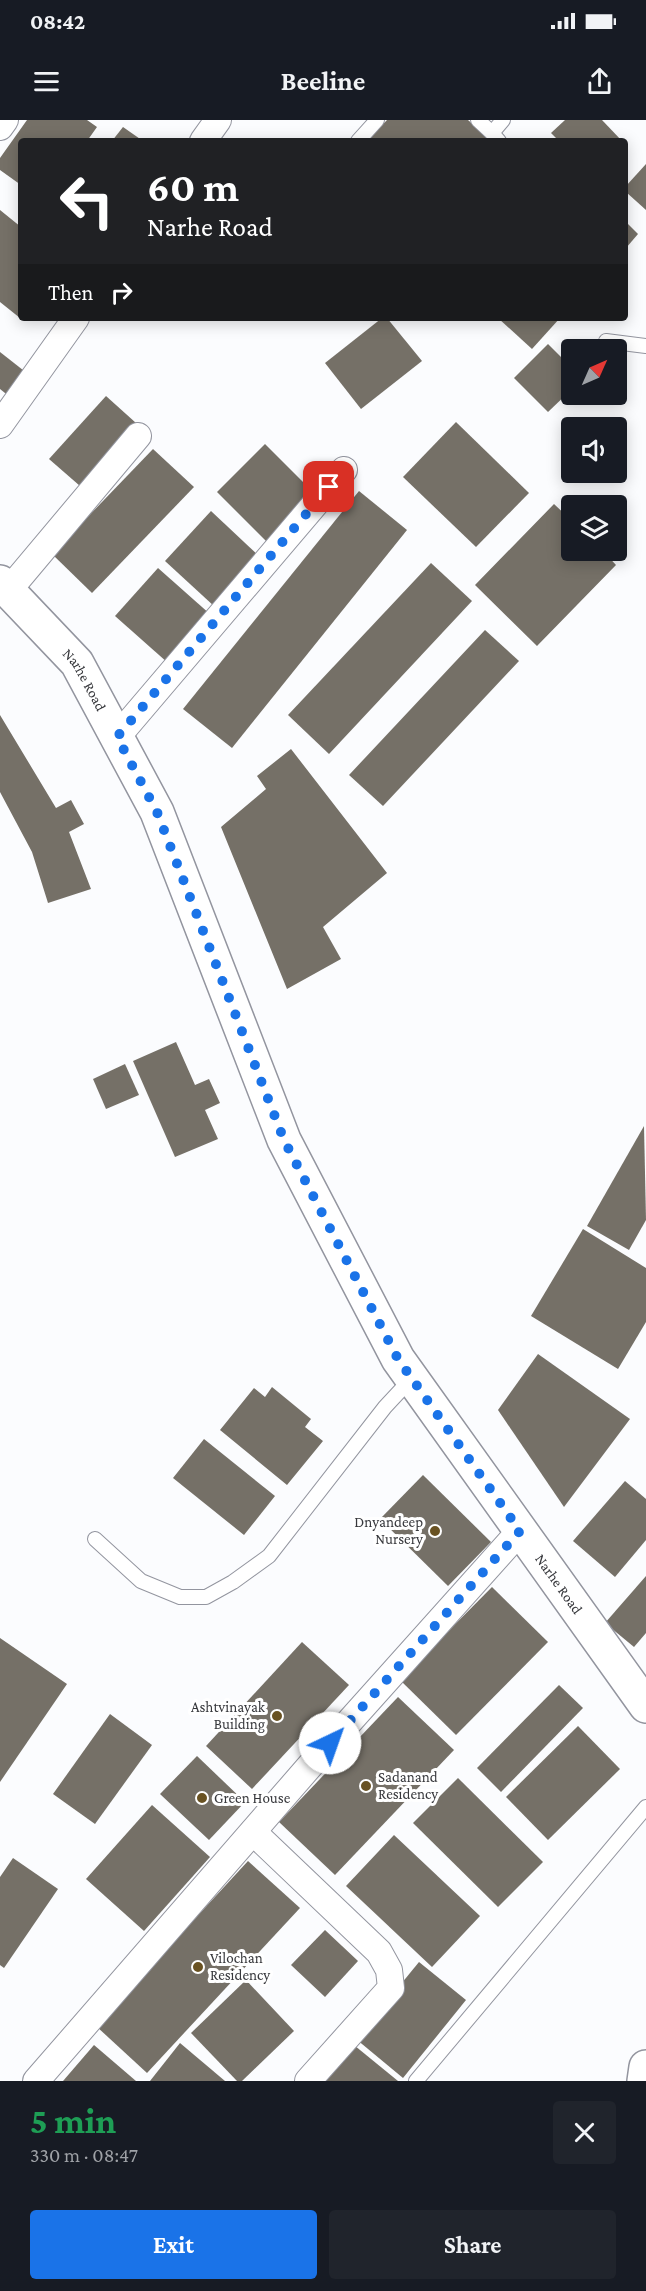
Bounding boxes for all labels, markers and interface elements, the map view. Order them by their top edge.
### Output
text: 08:42 [30,9,85,34]
icon: menu [30,65,63,98]
icon: share [583,65,616,98]
text: Beeline [281,66,365,96]
icon: left [48,162,126,240]
text: 60 m [147,163,239,210]
text: Narhe Road [147,212,273,242]
icon: right [105,276,138,309]
text: Then [48,280,93,305]
north arrow [561,339,627,405]
map controls [561,339,627,561]
button: sound [561,417,627,483]
pin [303,461,354,512]
icon: arrive [312,470,345,503]
button: layers [561,495,627,561]
street label: Narhe Road [60,645,109,714]
place label: Dnyandeep Nursery [354,1514,423,1548]
marker: Dnyandeep Nursery [428,1524,442,1538]
street label: Narhe Road [532,1551,586,1617]
place label: Ashtvinayak Building [191,1699,266,1733]
marker: Ashtvinayak Building [270,1709,284,1723]
position arrow [298,1711,362,1775]
place label: Sadanand Residency [378,1769,438,1803]
marker: Sadanand Residency [359,1779,373,1793]
place label: Green House [214,1790,291,1806]
marker: Green House [195,1791,209,1805]
place label: Vilochan Residency [210,1950,270,1984]
marker: Vilochan Residency [191,1960,205,1974]
text: 5 min [30,2101,116,2141]
button: close [553,2101,616,2164]
text: 330 m · 08:47 [30,2144,138,2166]
button: Exit [30,2210,317,2279]
button: Share [329,2210,616,2279]

